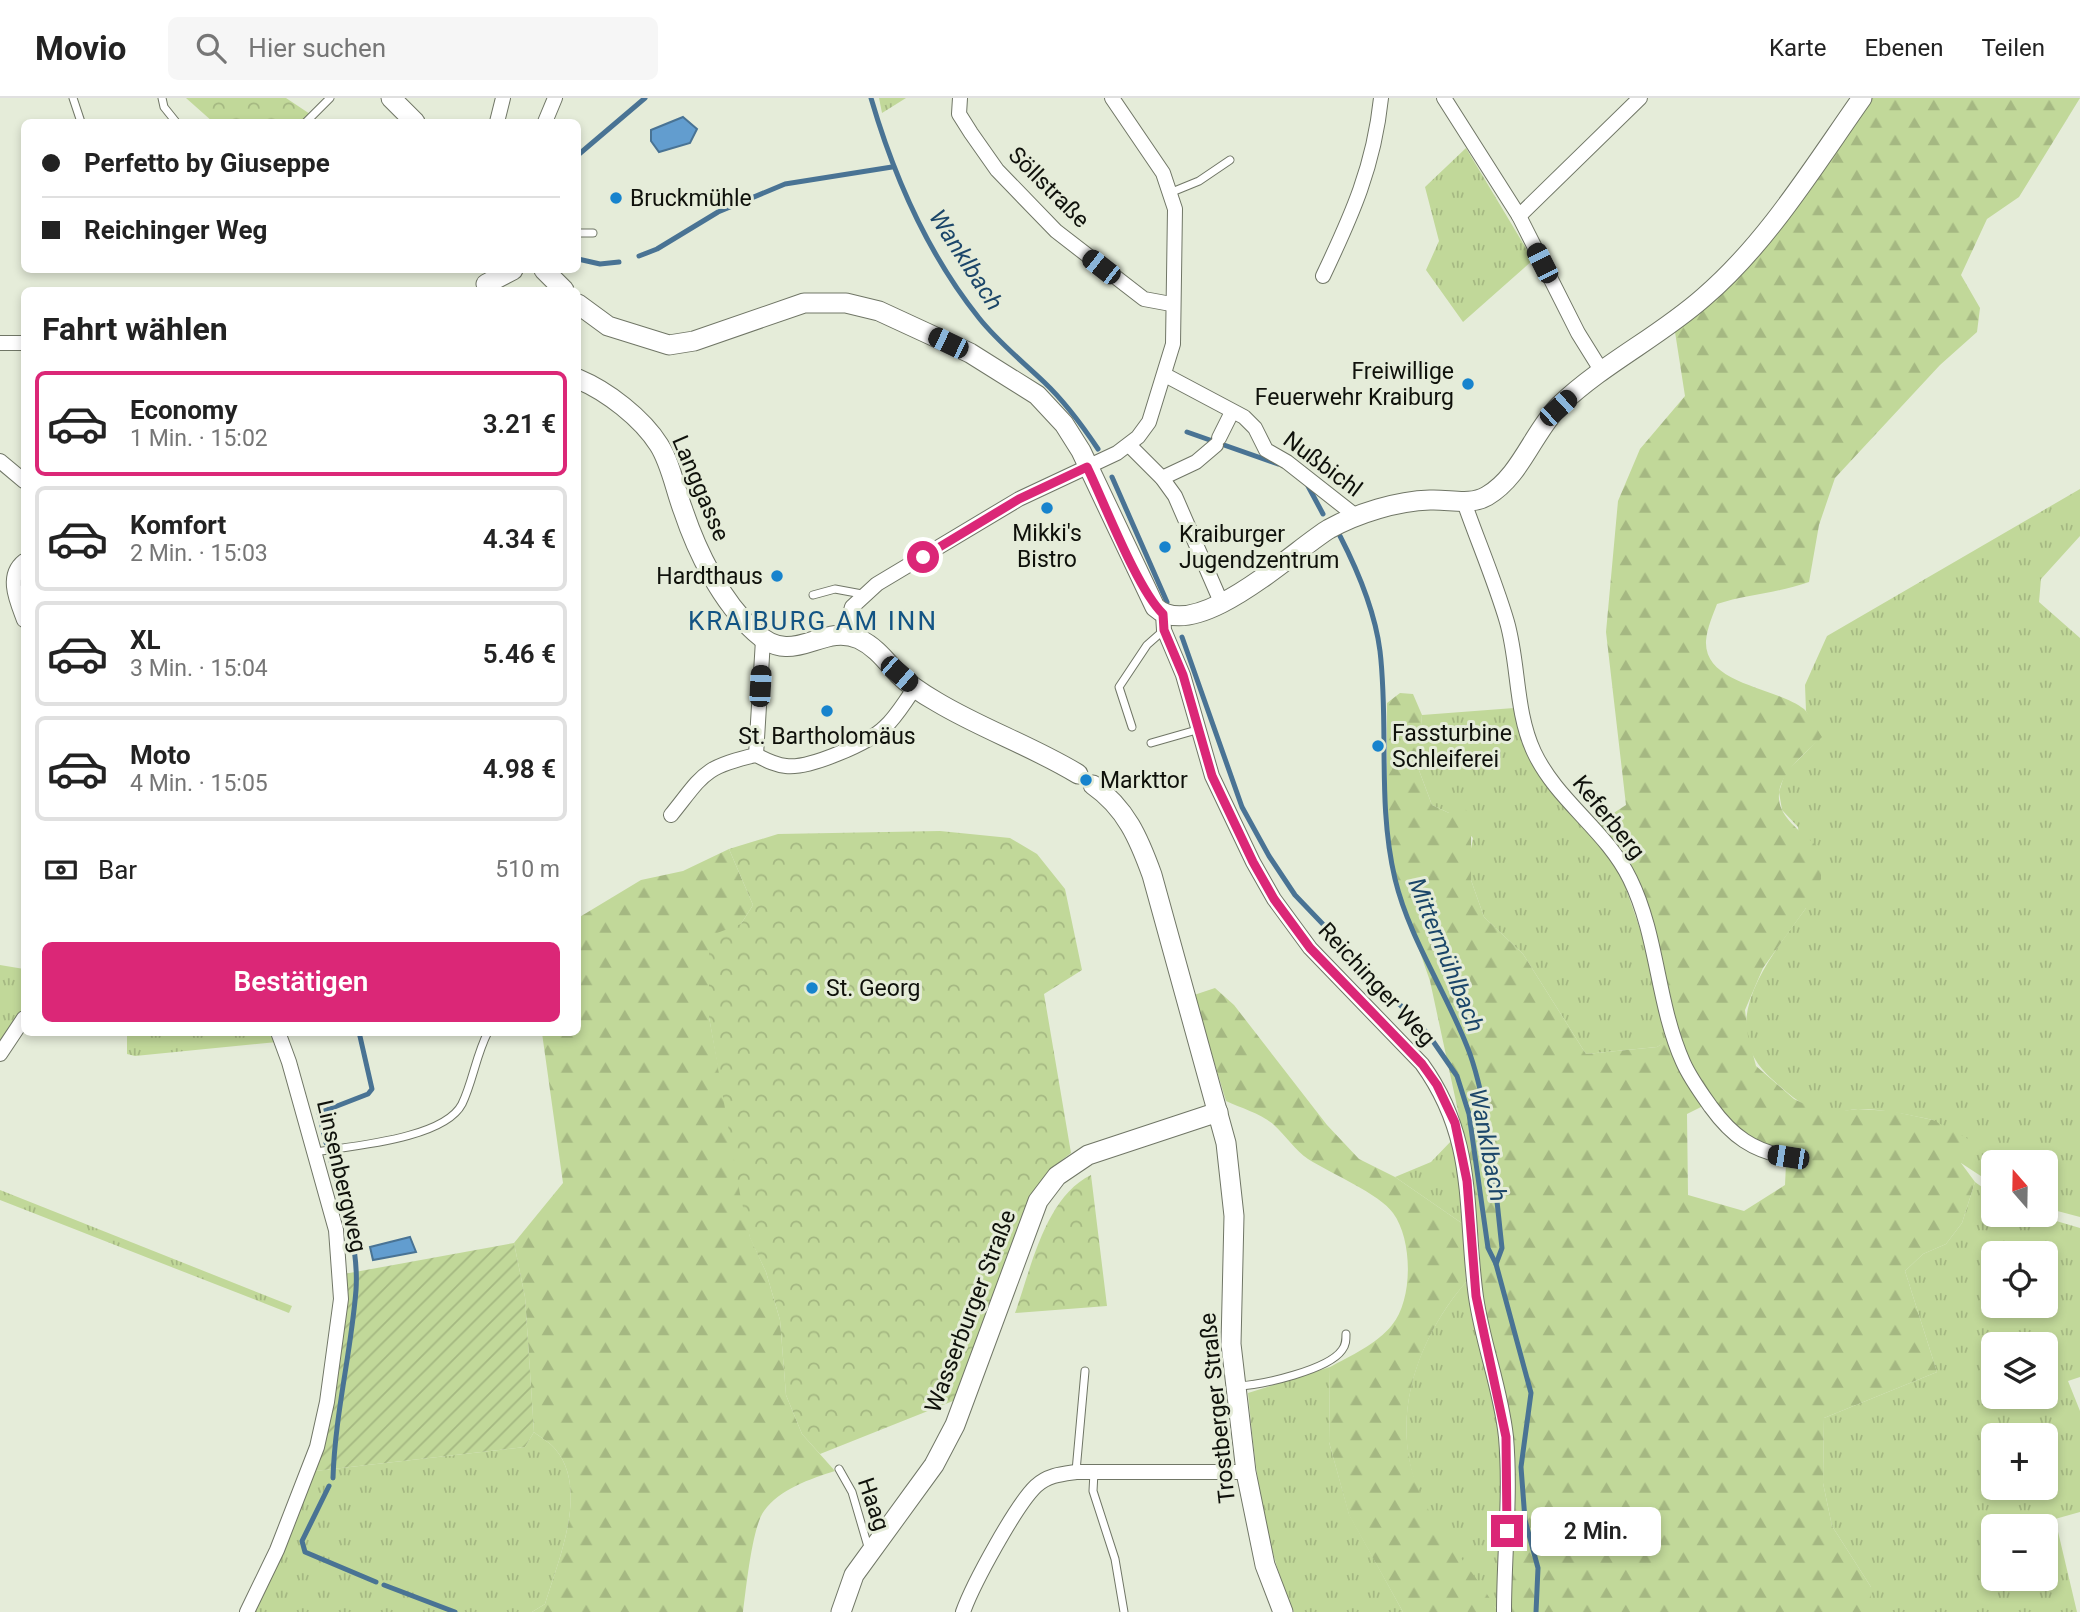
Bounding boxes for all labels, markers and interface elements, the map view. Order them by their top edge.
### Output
search box [168,17,658,80]
text: Movio [35,29,126,68]
icon: search [192,29,230,67]
text: Hier suchen [248,33,386,63]
text: Karte [1769,34,1826,62]
text: Ebenen [1864,34,1943,62]
text: Teilen [1981,34,2045,62]
street label: Söllstraße [1003,141,1095,233]
text: Perfetto by Giuseppe [84,148,330,178]
place label: Bruckmühle [630,185,752,212]
marker: Bruckmühle [608,190,624,206]
water label: Wanklbach [923,205,1009,315]
text: Reichinger Weg [84,215,267,245]
car [1524,240,1561,286]
car [1078,246,1125,288]
text: Fahrt wählen [42,310,228,348]
car [925,324,972,362]
place label: Freiwillige Feuerwehr Kraiburg [1255,358,1454,411]
marker: Freiwillige Feuerwehr Kraiburg [1460,376,1476,392]
car [1536,386,1581,430]
icon: car [46,392,109,455]
text: Economy [130,395,237,425]
text: 3.21 € [483,409,556,439]
text: 1 Min. · 15:02 [130,425,268,452]
street label: Nußbichl [1278,426,1367,503]
street label: Langgasse [666,431,735,545]
marker: Mikki's Bistro [1039,500,1055,516]
icon: car [46,507,109,570]
text: Komfort [130,510,226,540]
place label: Mikki's Bistro [1012,520,1082,573]
place label: Kraiburger Jugendzentrum [1179,521,1339,574]
text: 4.34 € [483,524,556,554]
marker: Kraiburger Jugendzentrum [1157,539,1173,555]
text: 2 Min. · 15:03 [130,540,268,567]
route start [907,541,939,573]
place label: Hardthaus [656,563,763,590]
marker: Hardthaus [769,568,785,584]
district label: KRAIBURG AM INN [688,606,938,636]
icon: car [46,622,109,685]
text: XL [130,625,161,655]
text: 5.46 € [483,639,556,669]
car [877,652,922,696]
text: 3 Min. · 15:04 [130,655,268,682]
car [749,664,772,708]
marker: St. Bartholomäus [819,703,835,719]
place label: Fassturbine Schleiferei [1392,720,1512,773]
place label: St. Bartholomäus [738,723,916,750]
icon: car [46,737,109,800]
marker: Fassturbine Schleiferei [1370,738,1386,754]
text: Moto [130,740,191,770]
text: 4.98 € [483,754,556,784]
place label: Markttor [1100,767,1188,794]
text: 4 Min. · 15:05 [130,770,268,797]
street label: Keferberg [1567,770,1650,865]
marker: Markttor [1078,772,1094,788]
icon: cash [42,851,80,889]
text: Bar [98,855,137,885]
text: 510 m [495,856,560,883]
water label: Mittermühlbach [1402,874,1490,1036]
street label: Reichinger Weg [1313,917,1441,1052]
button: Bestätigen [42,942,560,1022]
place label: St. Georg [826,975,920,1002]
marker: St. Georg [804,980,820,996]
water label: Wanklbach [1463,1086,1513,1204]
street label: Linsenbergweg [311,1097,372,1255]
car [1766,1143,1811,1171]
north arrow [1981,1150,2058,1227]
map controls [1981,1150,2058,1591]
street label: Wasserburger Straße [919,1206,1022,1416]
button: locate [1981,1241,2058,1318]
street label: Trostberger Straße [1194,1311,1241,1504]
button: layers [1981,1332,2058,1409]
button: + [1981,1423,2058,1500]
street label: Haag [852,1474,895,1534]
callout: 2 Min. [1532,1506,1661,1556]
button: − [1981,1514,2058,1591]
route end [1491,1515,1523,1547]
text: 2 Min. [1564,1518,1628,1545]

